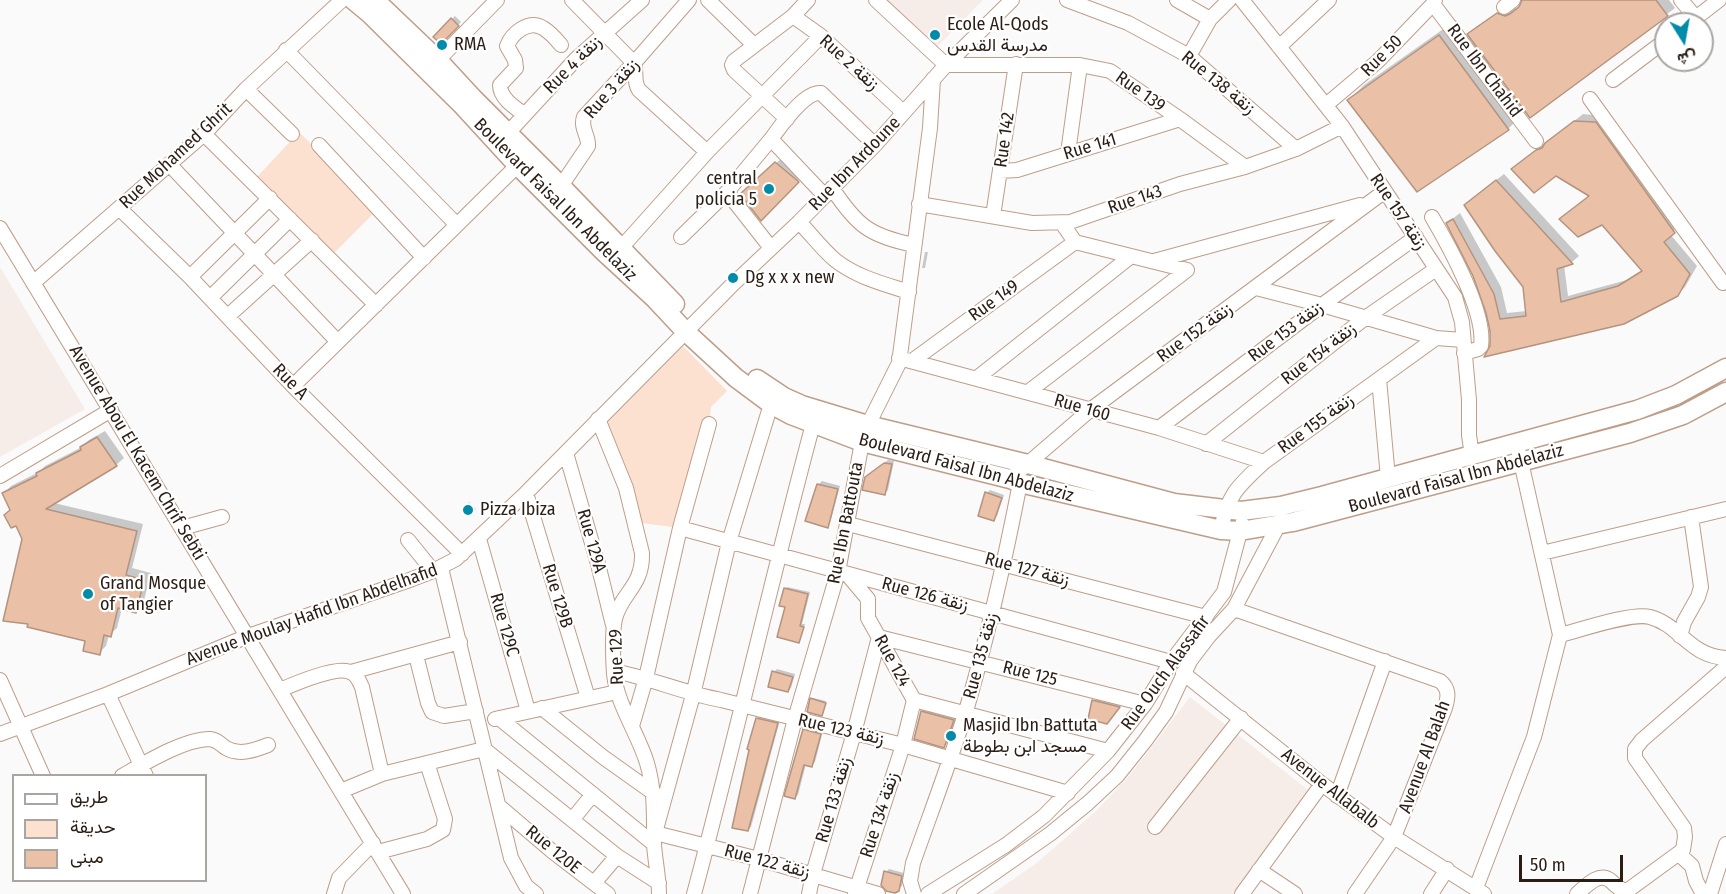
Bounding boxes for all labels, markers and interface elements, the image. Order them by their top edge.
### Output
north arrow [1654,12,1714,72]
place label: Ecole Al-Qods مدرسة القدس [947,14,1048,57]
street label: Rue Ibn Chahid [1442,20,1526,122]
marker: Ecole Al-Qods مدرسة القدس [928,28,942,42]
street label: Rue 4 زنقة [539,31,607,99]
street label: Rue 2 زنقة [815,31,883,95]
street label: Rue 50 [1357,31,1407,81]
place label: RMA [454,34,486,56]
marker: RMA [435,38,449,52]
street label: Rue 138 زنقة [1177,47,1259,119]
text: ش [1676,47,1698,69]
street label: Rue 3 زنقة [580,54,644,124]
street label: Rue 139 [1111,67,1169,117]
street label: Rue Mohamed Ghrit [115,98,237,214]
street label: Rue 142 [990,111,1020,169]
street label: Rue Ibn Ardoune [805,112,905,216]
street label: Boulevard Faisal Ibn Abdelaziz [469,114,641,286]
street label: Rue 141 [1061,129,1119,165]
place label: central policia 5 [695,168,757,210]
street label: Rue 157 زنقة [1365,170,1431,254]
street label: Rue 143 [1105,181,1165,219]
marker: central policia 5 [762,182,776,196]
place label: Dg x x x new [745,267,835,289]
marker: Dg x x x new [726,271,740,285]
street label: Rue 149 [965,276,1023,326]
street label: Rue 153 زنقة [1244,297,1328,367]
street label: Rue 152 زنقة [1153,298,1237,368]
street label: Rue 154 زنقة [1277,318,1361,390]
street label: Avenue Abou El Kacem Chrif Sebti [64,342,210,564]
street label: Rue A [268,359,312,405]
street label: Rue 155 زنقة [1274,389,1358,459]
street label: Rue 160 [1051,390,1113,426]
street label: Boulevard Faisal Ibn Abdelaziz [856,429,1076,507]
street label: Boulevard Faisal Ibn Abdelaziz [1346,440,1566,518]
street label: Rue Ibn Battouta [824,460,868,586]
place label: Pizza Ibiza [480,499,556,521]
marker: Pizza Ibiza [461,503,475,517]
street label: Rue 129A [572,507,610,575]
street label: Rue 127 زنقة [982,548,1072,592]
street label: Avenue Moulay Hafid Ibn Abdelhafid [183,559,441,671]
street label: Rue 129B [537,561,577,631]
place label: Grand Mosque of Tangier [100,573,206,616]
street label: Rue 126 زنقة [879,573,971,617]
marker: Grand Mosque of Tangier [81,587,95,601]
street label: Rue 129C [485,591,523,659]
street label: Rue 135 زنقة [959,611,1003,701]
street label: Rue Ouch Alassafir [1117,611,1215,735]
street label: Rue 129 [605,629,629,685]
street label: Rue 124 [869,631,915,691]
street label: Rue 125 [1000,657,1060,691]
street label: Avenue Al Balah [1395,698,1455,816]
street label: Rue 123 زنقة [796,710,886,750]
place label: Masjid Ibn Battuta مسجد ابن بطوطة [963,715,1098,758]
marker: Masjid Ibn Battuta مسجد ابن بطوطة [944,729,958,743]
street label: Avenue Allabalb [1277,744,1383,834]
street label: Rue 133 زنقة [811,755,857,845]
street label: Rue 134 زنقة [856,769,904,861]
legend [12,774,207,882]
text: طريق [70,786,108,808]
text: حديقة [70,816,116,838]
street label: Rue 120E [521,821,585,879]
street label: Rue 122 زنقة [722,840,812,884]
scale bar [1522,843,1626,881]
text: مبنى [70,846,104,868]
text: 50 m [1530,854,1566,876]

